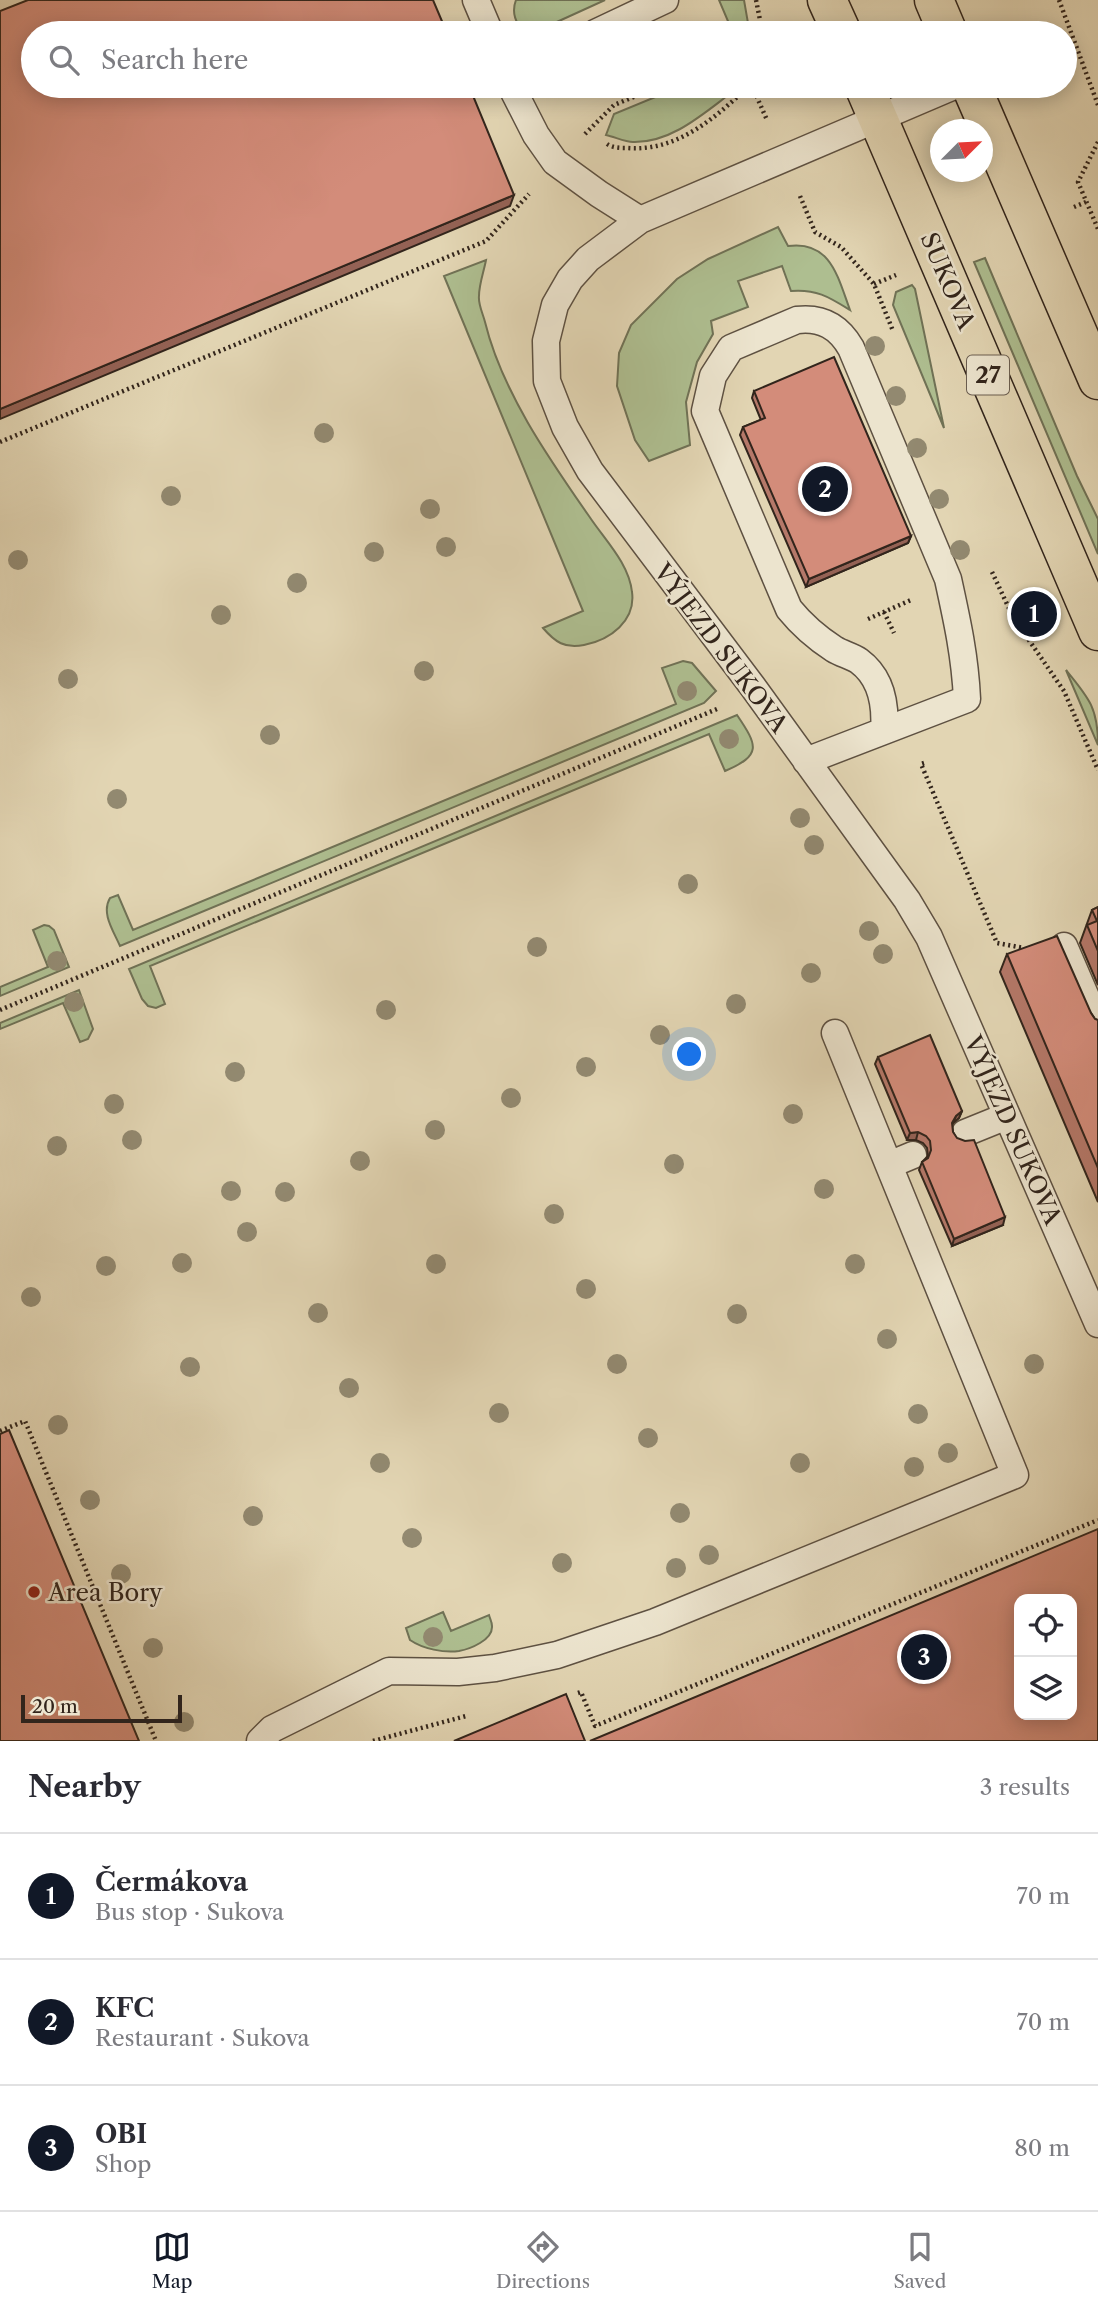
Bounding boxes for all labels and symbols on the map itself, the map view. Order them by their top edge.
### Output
north arrow [930,119,993,182]
street label: SUKOVA [915,228,982,335]
road number: 27 [967,356,1009,394]
pin: 2 [802,463,848,515]
street label: VÝJEZD SUKOVA [647,557,795,739]
pin: 1 [1011,588,1057,640]
street label: VÝJEZD SUKOVA [958,1030,1068,1230]
your location [672,1037,706,1071]
place label: Area Bory [47,1578,163,1607]
marker: Area Bory [26,1584,42,1600]
pin: 3 [901,1631,947,1683]
scale bar [21,1692,182,1724]

